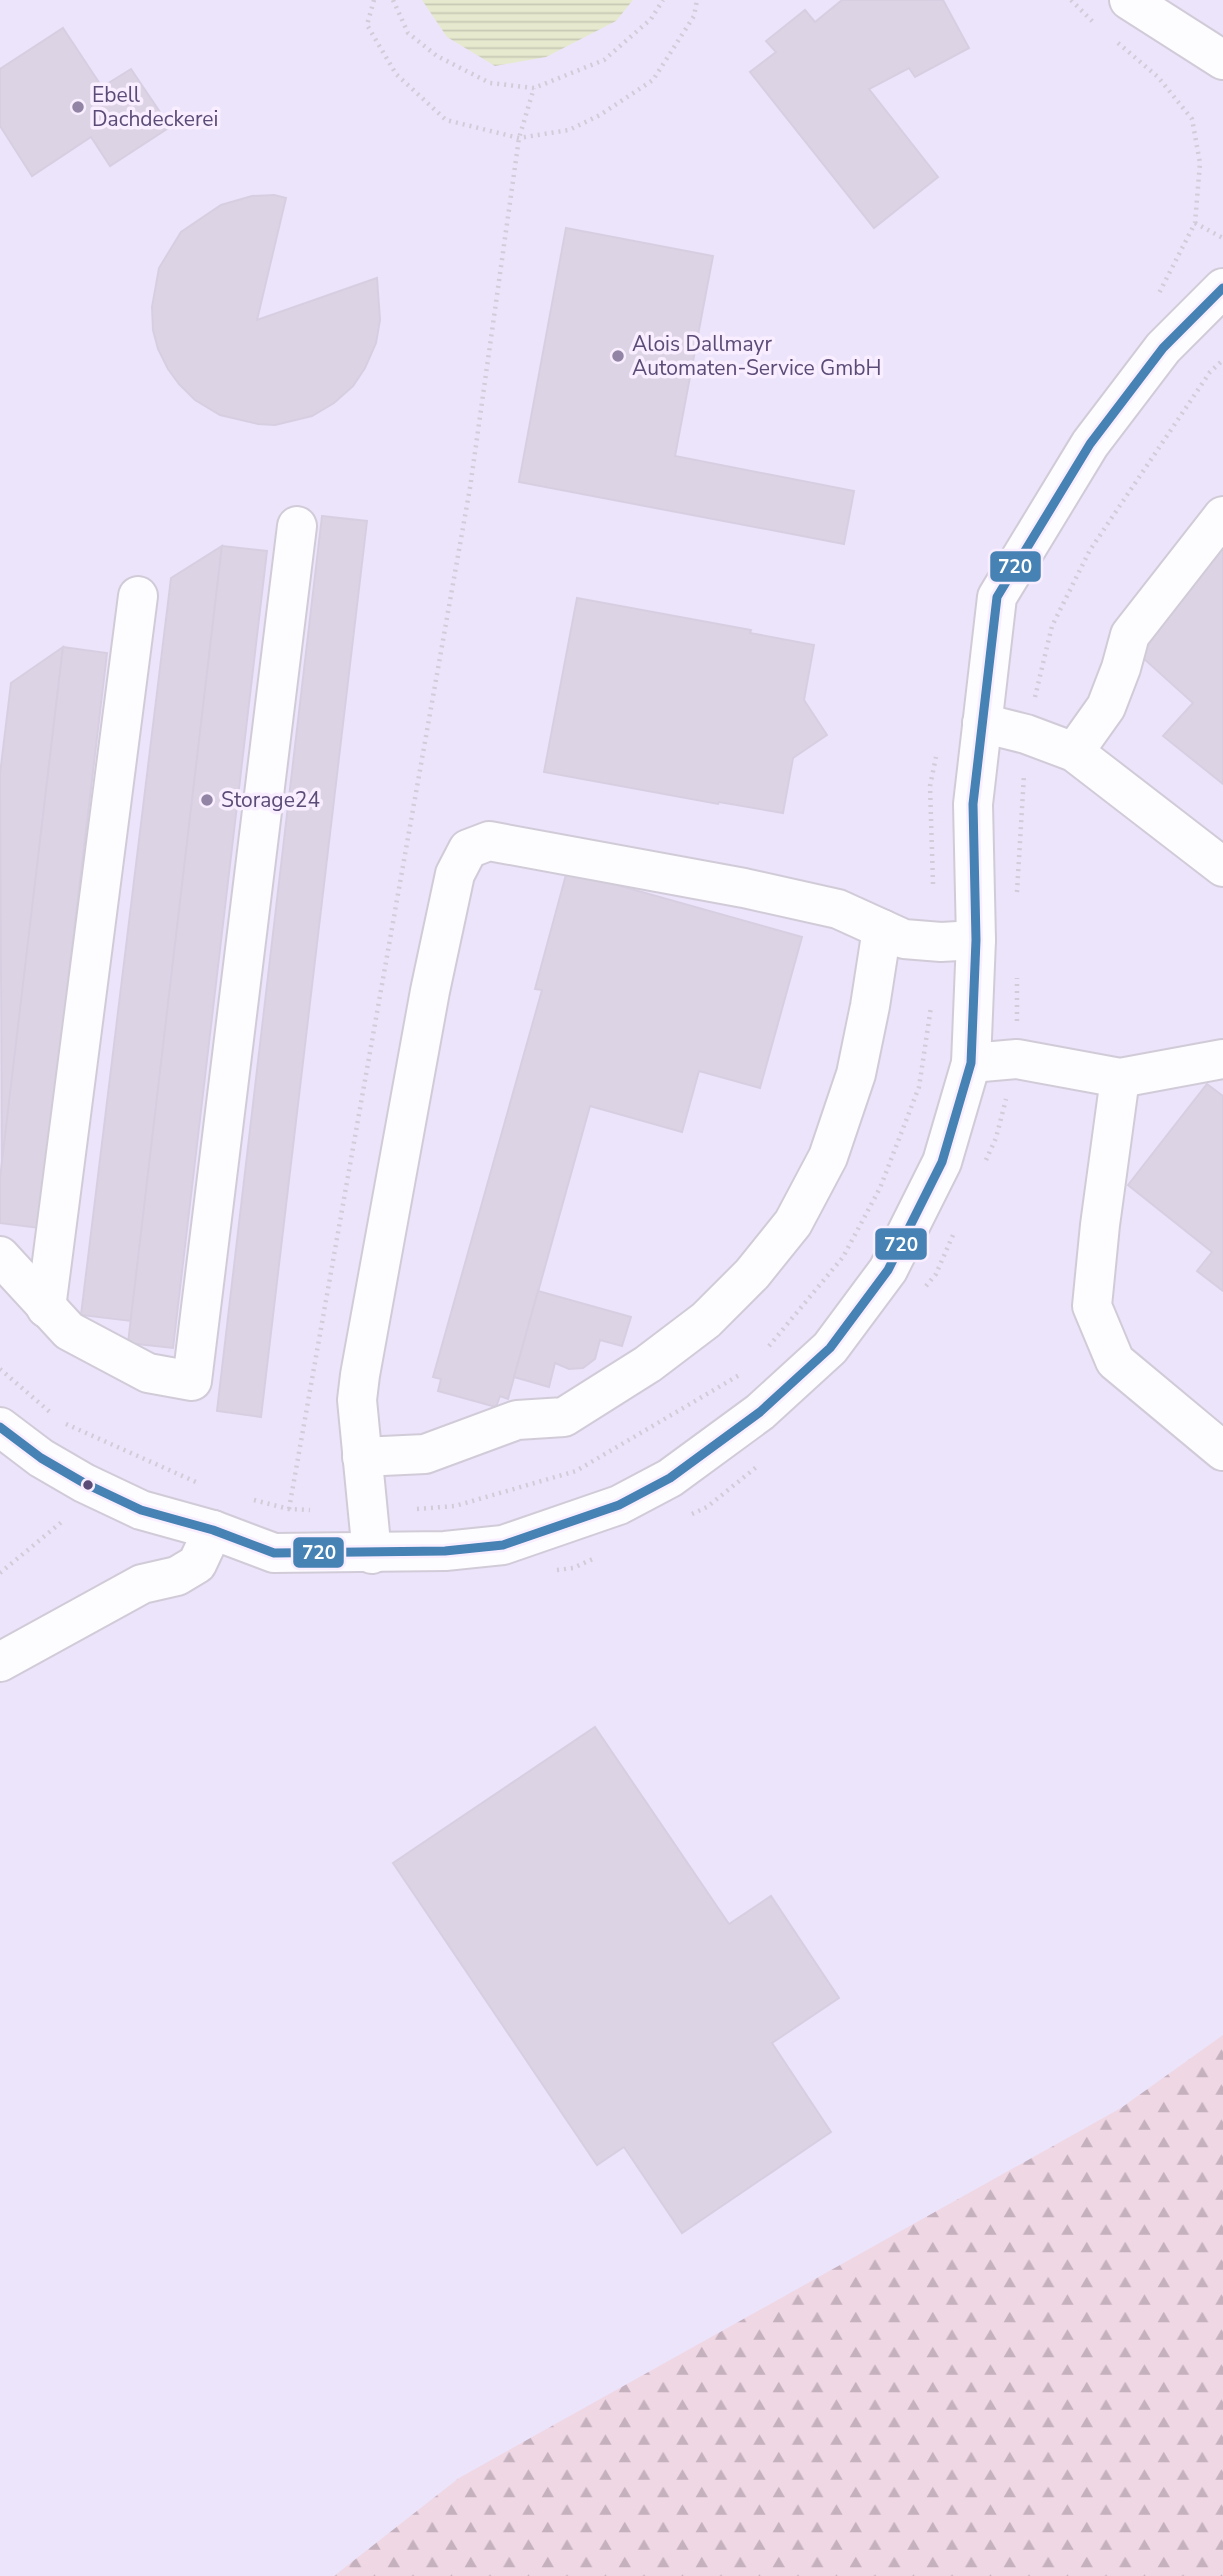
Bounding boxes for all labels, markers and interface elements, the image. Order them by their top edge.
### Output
place label: Ebell Dachdeckerei [92,81,218,133]
marker: Ebell Dachdeckerei [70,99,86,115]
place label: Alois Dallmayr Automaten-Service GmbH [632,330,881,382]
marker: Alois Dallmayr Automaten-Service GmbH [610,348,626,364]
line badge: 720 [989,550,1042,583]
text: 720 [998,554,1032,580]
place label: Storage24 [221,786,320,814]
marker: Storage24 [199,792,215,808]
line badge: 720 [874,1227,928,1261]
text: 720 [884,1232,918,1258]
unlabelled marker [81,1478,95,1492]
line badge: 720 [292,1536,345,1569]
text: 720 [302,1540,336,1566]

